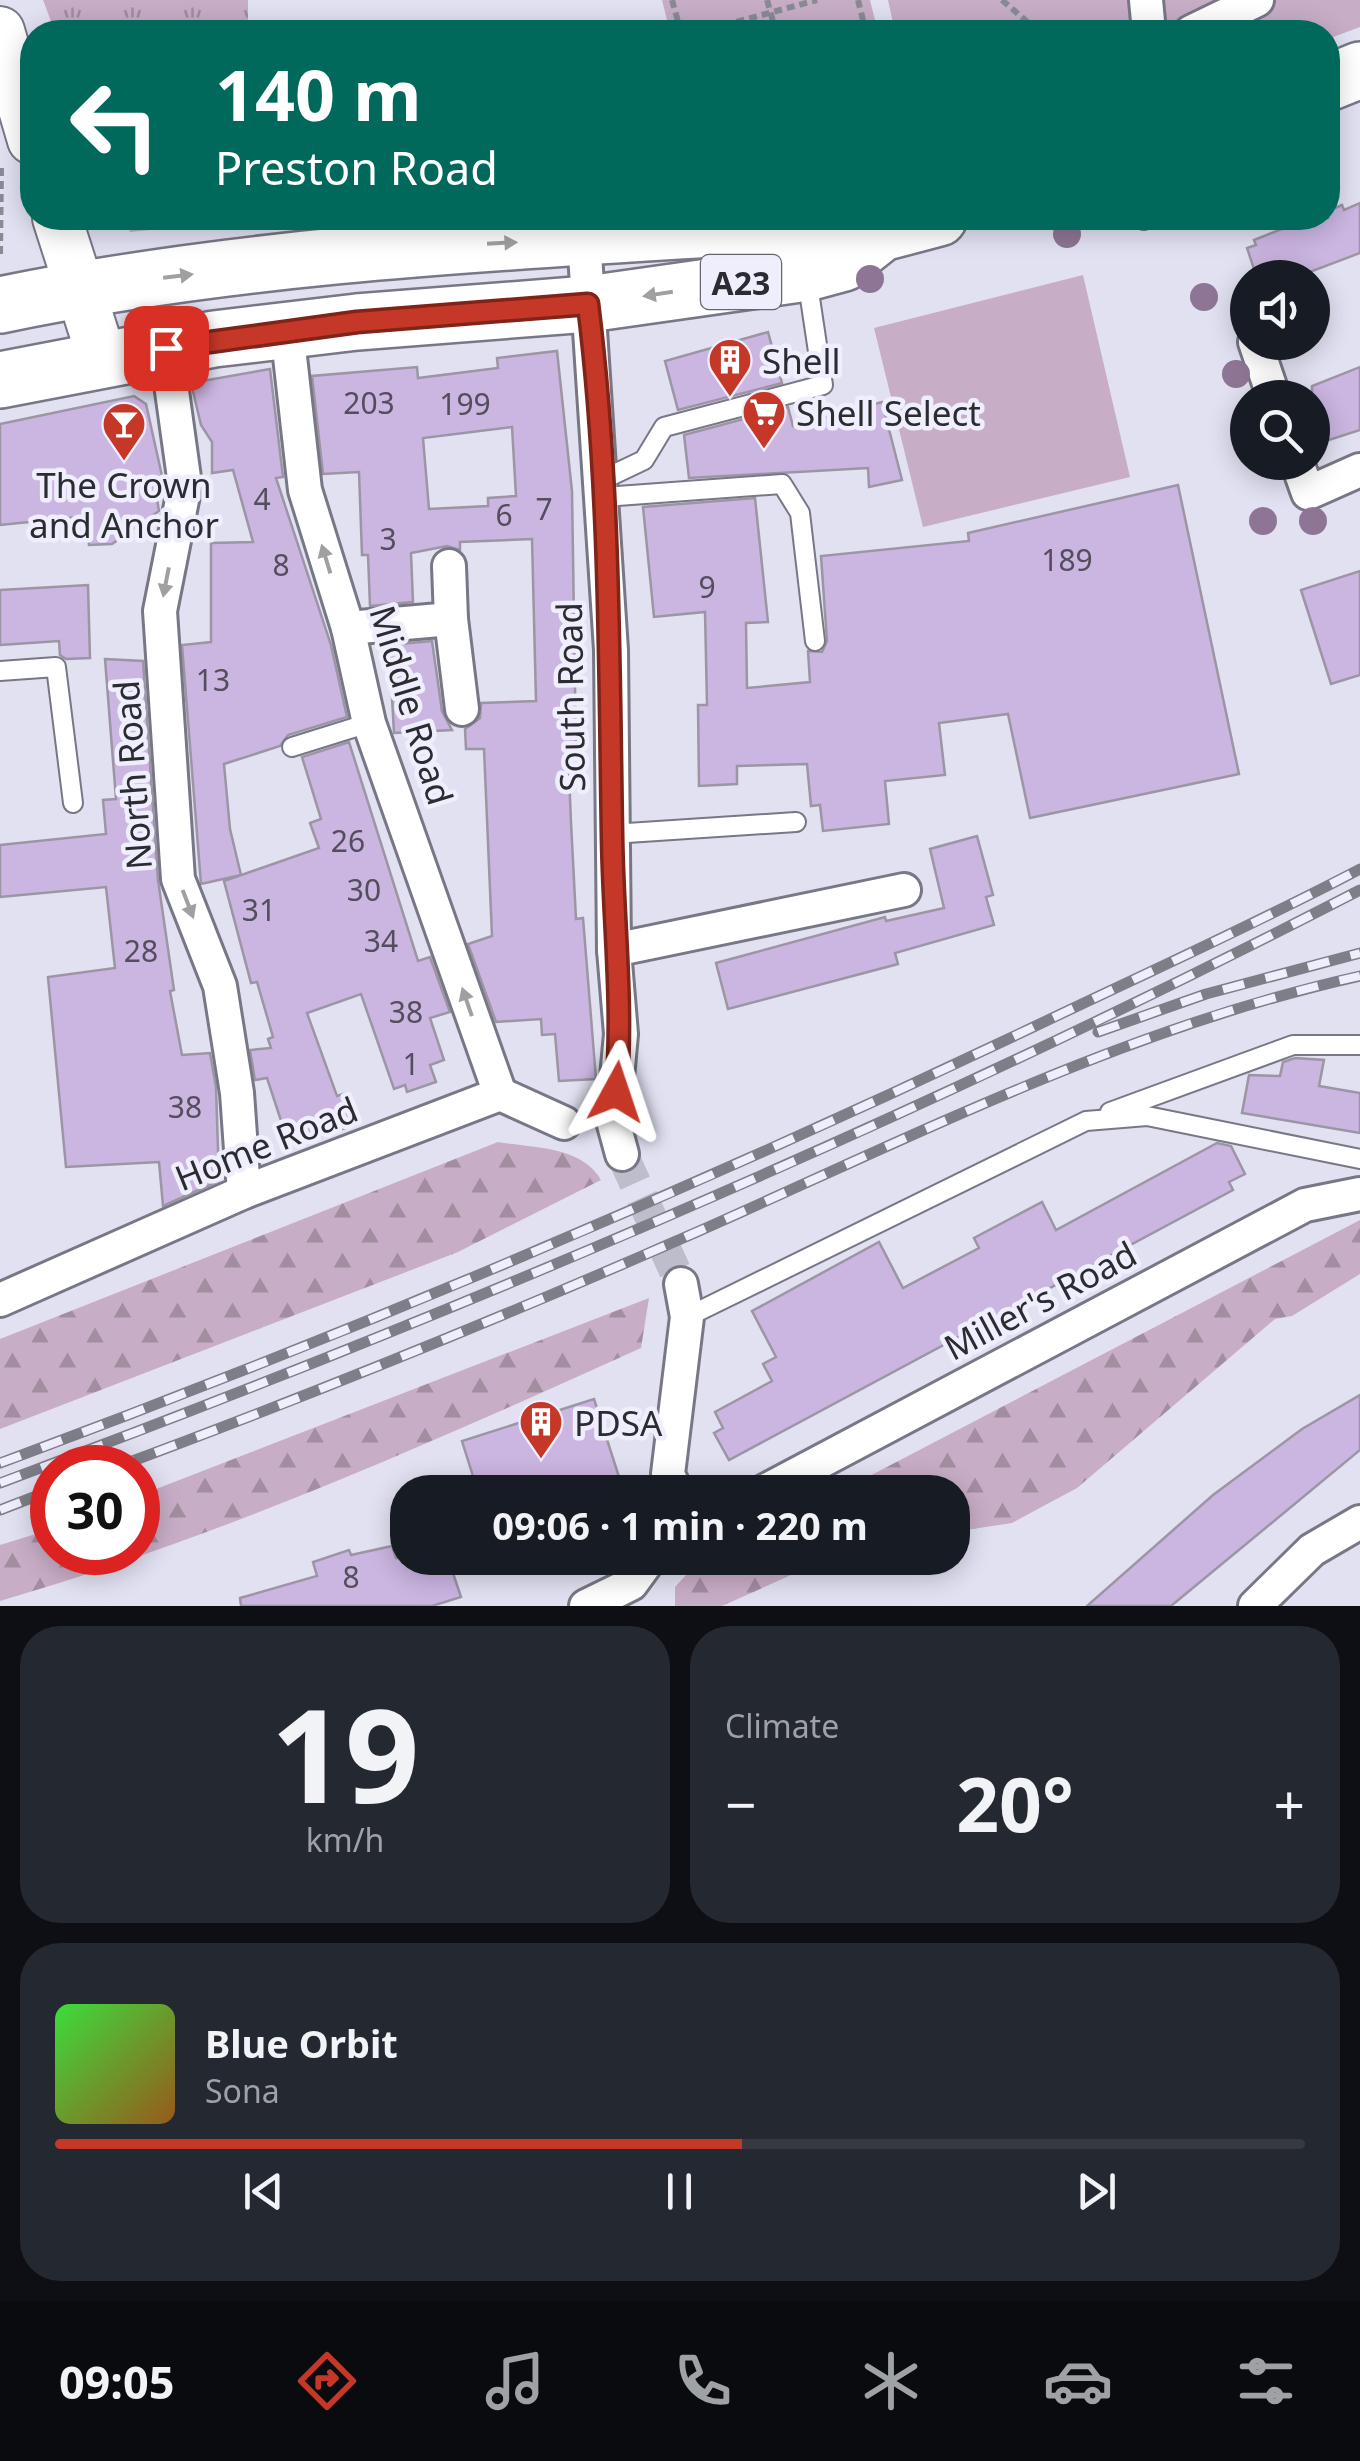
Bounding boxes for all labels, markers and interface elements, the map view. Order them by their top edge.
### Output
text: 140 m [215,46,422,142]
icon: left [50,60,180,190]
text: Preston Road [215,137,498,198]
one-way arrow [486,235,518,251]
road number: A23 [701,255,781,309]
map controls [1230,260,1330,480]
button: sound [1230,260,1330,360]
one-way arrow [163,268,195,284]
one-way arrow [642,287,673,302]
pin [124,306,209,391]
icon: arrive [139,321,194,376]
building icon: Shell [707,337,753,398]
place label: Shell [762,337,841,384]
button: search [1230,380,1330,480]
house number: 203 [343,382,395,423]
house number: 199 [439,383,491,424]
supermarket icon: Shell Select [741,389,787,450]
place label: Shell Select [796,389,981,436]
bar icon: The Crown and Anchor [101,401,147,462]
place label: The Crown and Anchor [29,461,219,548]
house number: 4 [253,478,271,519]
house number: 7 [535,488,553,529]
house number: 6 [495,494,513,535]
house number: 3 [379,518,397,559]
house number: 189 [1041,539,1093,580]
one-way arrow [318,543,333,574]
house number: 8 [272,544,290,585]
house number: 9 [698,566,716,607]
one-way arrow [157,567,173,598]
street label: Middle Road [359,600,465,810]
street label: South Road [545,602,595,792]
house number: 13 [196,659,230,700]
street label: North Road [102,679,162,871]
house number: 26 [331,820,365,861]
house number: 30 [347,869,381,910]
one-way arrow [181,889,196,919]
house number: 31 [242,889,276,930]
house number: 34 [364,920,398,961]
house number: 28 [124,930,158,971]
one-way arrow [459,986,474,1016]
house number: 38 [389,991,423,1032]
position arrow [564,1040,668,1144]
house number: 1 [402,1043,420,1084]
street label: Home Road [168,1085,364,1201]
house number: 38 [168,1086,202,1127]
street label: Miller's Road [936,1230,1144,1370]
building icon: PDSA [518,1399,564,1460]
place label: PDSA [574,1399,663,1446]
speed limit sign: 30 [30,1445,160,1575]
text: 09:06 · 1 min · 220 m [492,1499,868,1551]
house number: 8 [342,1556,360,1597]
text: 19 [271,1664,419,1841]
text: Climate [725,1704,839,1747]
text: 20° [956,1752,1074,1854]
text: − [725,1766,756,1841]
text: + [1274,1766,1305,1841]
text: km/h [306,1818,384,1861]
text: Blue Orbit [205,2017,398,2069]
text: Sona [205,2069,280,2112]
icon: previous [236,2164,291,2219]
icon: pause [652,2164,707,2219]
icon: next [1069,2164,1124,2219]
icon: directions [292,2346,362,2416]
icon: music [480,2346,550,2416]
icon: phone [668,2346,738,2416]
icon: climate [856,2346,926,2416]
icon: car [1043,2346,1113,2416]
icon: filters [1231,2346,1301,2416]
text: 09:05 [59,2351,174,2412]

